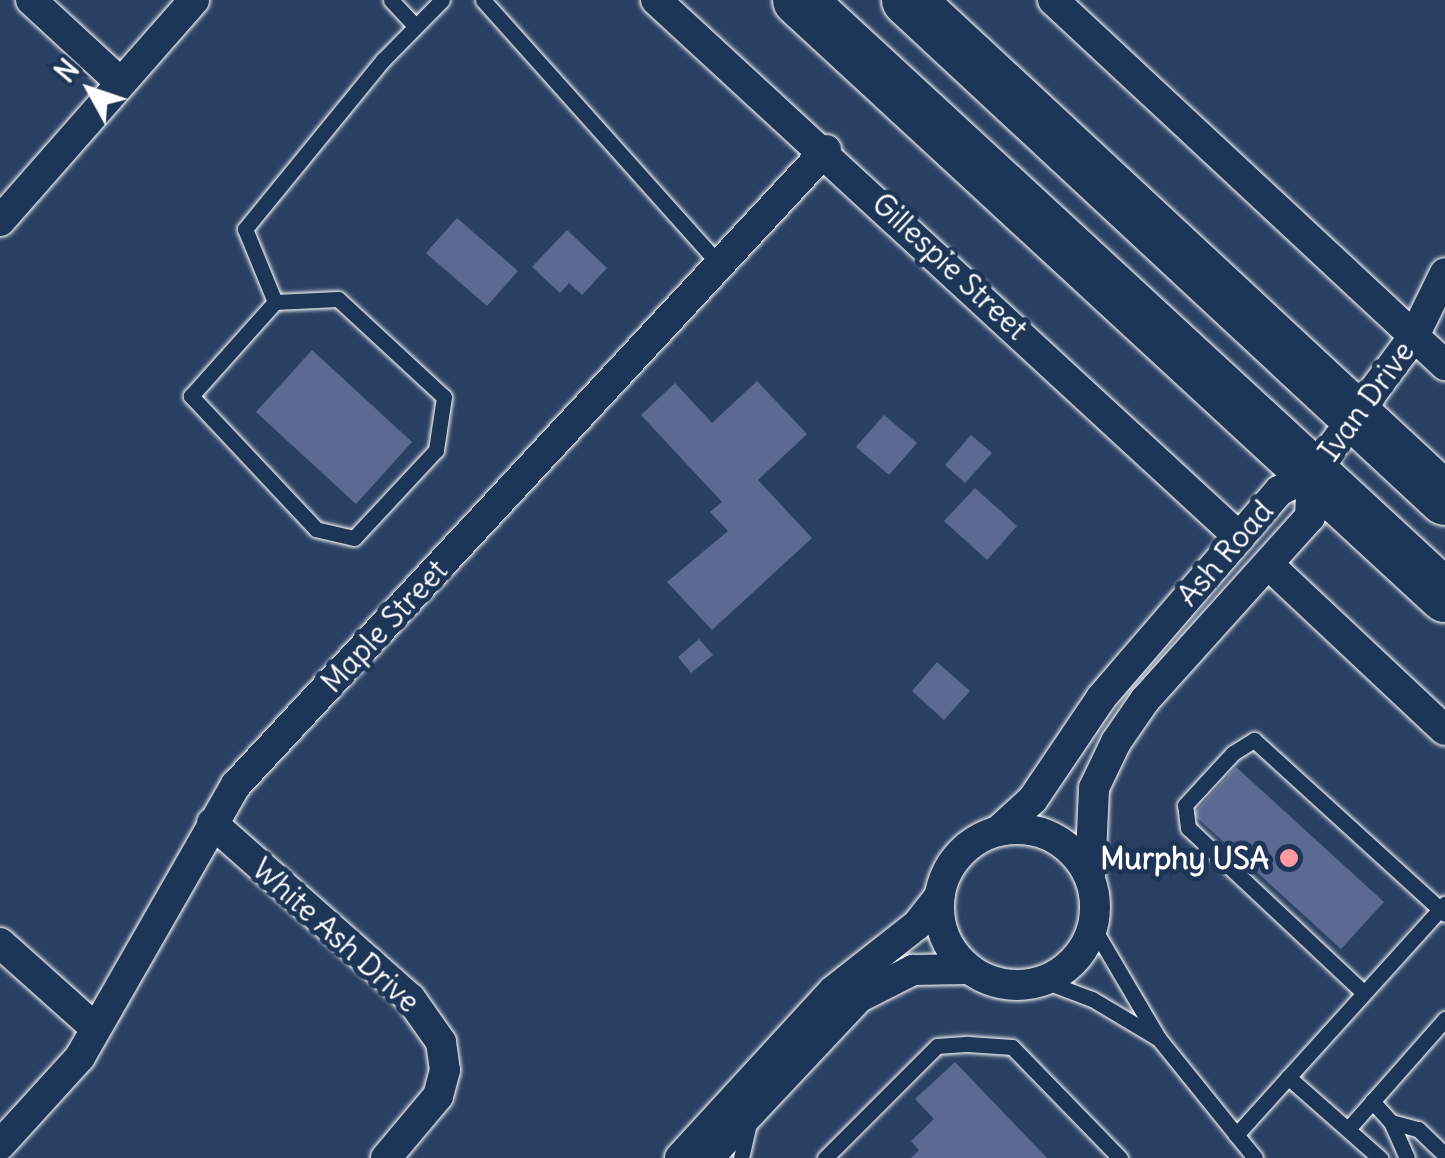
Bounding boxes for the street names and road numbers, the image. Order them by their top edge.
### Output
street label: Gillespie Street [865,185,1035,347]
street label: Ivan Drive [1311,334,1421,468]
street label: Ash Road [1170,493,1280,613]
street label: Maple Street [313,552,455,700]
street label: White Ash Drive [245,850,427,1020]

